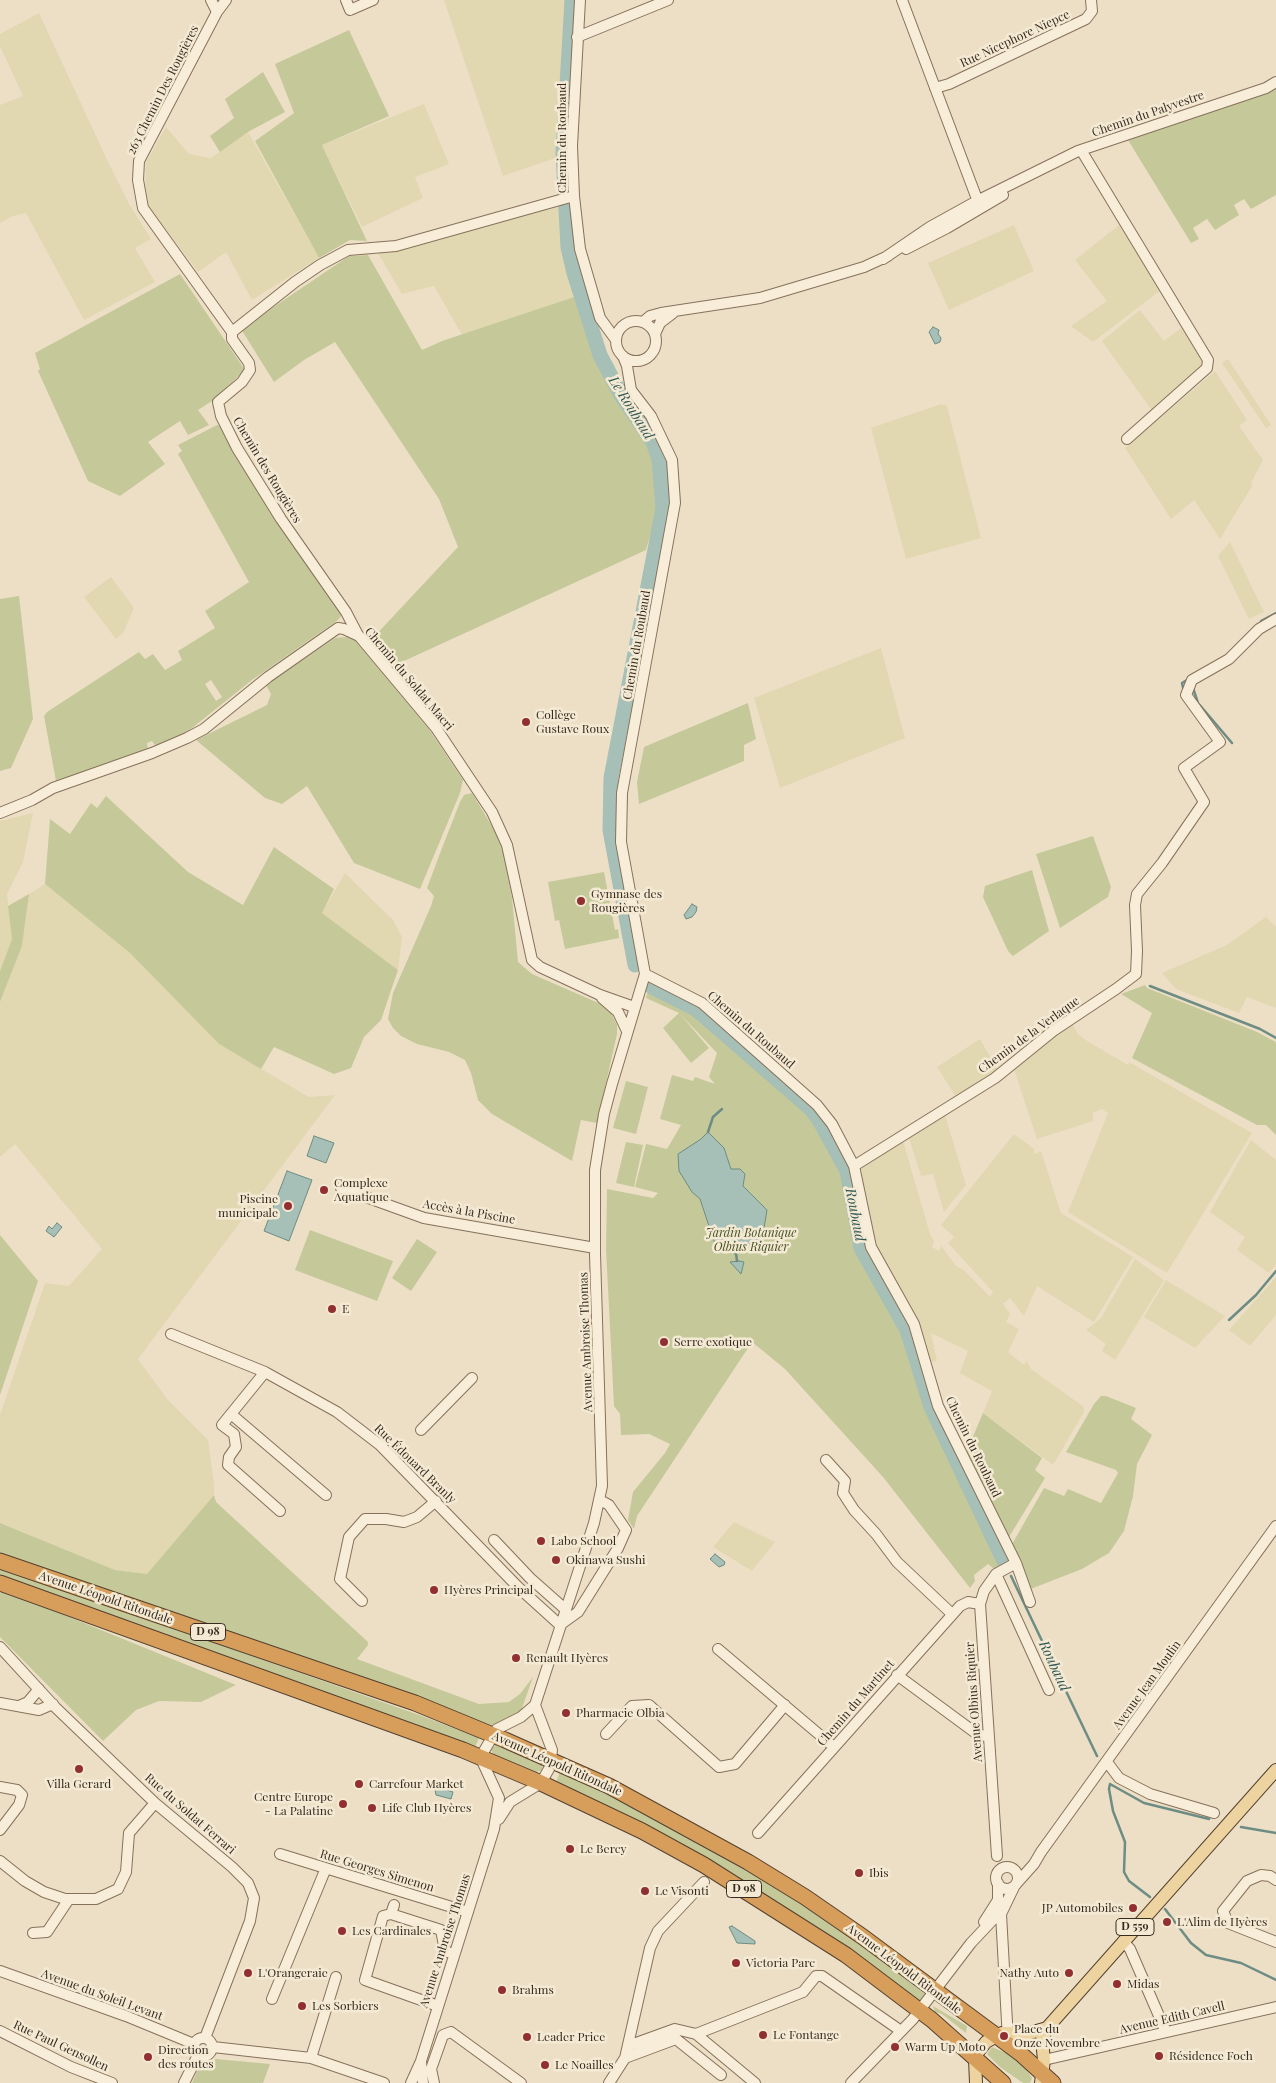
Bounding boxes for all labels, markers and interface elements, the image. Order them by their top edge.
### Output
street label: Rue Nicephore Niepce [958,7,1072,71]
street label: 263 Chemin Des Rougières [124,23,202,157]
street label: Chemin du Roubaud [555,83,569,193]
street label: Chemin du Palyvestre [1090,88,1206,140]
water label: Le Roubaud [605,373,657,443]
street label: Chemin des Rougières [230,414,304,526]
street label: Chemin du Roubaud [620,589,654,701]
street label: Chemin du Soldat Macri [362,625,456,733]
place label: Collège Gustave Roux [536,708,609,736]
marker: Collège Gustave Roux [520,716,532,728]
place label: Gymnase des Rougières [591,887,662,915]
marker: Gymnase des Rougières [575,895,587,907]
street label: Chemin du Roubaud [705,988,797,1072]
street label: Chemin de la Verlaque [976,994,1082,1076]
place label: Complexe Aquatique [334,1176,389,1204]
marker: Complexe Aquatique [318,1184,330,1196]
water label: Roubaud [842,1187,868,1243]
place label: Piscine municipale [218,1192,278,1220]
street label: Accès à la Piscine [422,1197,516,1227]
marker: Piscine municipale [282,1200,294,1212]
park label: Jardin Botanique Olbius Riquier [706,1226,796,1254]
street label: Avenue Ambroise Thomas [576,1272,596,1412]
place label: E [342,1302,349,1316]
marker: E [326,1303,338,1315]
place label: Serre exotique [674,1335,752,1349]
marker: Serre exotique [658,1336,670,1348]
street label: Chemin du Roubaud [942,1394,1004,1500]
street label: Rue Édouard Branly [371,1421,459,1507]
place label: Labo School [551,1534,616,1548]
marker: Labo School [535,1535,547,1547]
place label: Okinawa Sushi [566,1553,645,1567]
marker: Okinawa Sushi [550,1554,562,1566]
street label: Avenue Léopold Ritondale [37,1568,175,1628]
place label: Hyères Principal [444,1583,533,1597]
marker: Hyères Principal [428,1584,440,1596]
road number: D 98 [190,1624,226,1640]
water label: Roubaud [1035,1638,1073,1694]
street label: Avenue Jean Moulin [1110,1638,1184,1732]
street label: Avenue Olbius Riquier [963,1641,985,1763]
place label: Renault Hyères [526,1651,608,1665]
marker: Renault Hyères [510,1652,522,1664]
street label: Chemin du Martinet [815,1657,897,1749]
place label: Pharmacie Olbia [576,1706,665,1720]
marker: Pharmacie Olbia [560,1707,572,1719]
street label: Avenue Léopold Ritondale [490,1729,624,1799]
marker: Villa Gerard [73,1763,85,1775]
street label: Rue du Soldat Ferrari [142,1771,238,1857]
place label: Villa Gerard [47,1777,111,1791]
place label: Carrefour Market [369,1777,463,1791]
marker: Carrefour Market [353,1778,365,1790]
place label: Centre Europe - La Palatine [254,1790,333,1818]
marker: Centre Europe - La Palatine [337,1798,349,1810]
place label: Life Club Hyères [382,1801,471,1815]
marker: Life Club Hyères [366,1802,378,1814]
place label: Le Bercy [580,1842,627,1856]
marker: Le Bercy [564,1843,576,1855]
street label: Rue Georges Simenon [318,1847,436,1895]
place label: Ibis [869,1866,889,1880]
marker: Ibis [853,1867,865,1879]
street label: Avenue Ambroise Thomas [416,1872,474,2010]
road number: D 98 [726,1880,762,1898]
place label: Le Visonti [655,1884,709,1898]
marker: Le Visonti [639,1885,651,1897]
place label: JP Automobiles [1042,1901,1123,1915]
marker: JP Automobiles [1127,1902,1139,1914]
place label: L'Alim de Hyères [1177,1915,1267,1929]
marker: L'Alim de Hyères [1161,1916,1173,1928]
road number: D 559 [1116,1918,1154,1935]
street label: Avenue Léopold Ritondale [844,1921,964,2017]
place label: Les Cardinales [352,1924,431,1938]
marker: Les Cardinales [336,1925,348,1937]
place label: Victoria Parc [746,1956,815,1970]
marker: Victoria Parc [730,1957,742,1969]
street label: Avenue du Soleil Levant [39,1966,165,2024]
place label: L'Orangeraie [258,1966,328,1980]
place label: Nathy Auto [1000,1966,1059,1980]
marker: L'Orangeraie [242,1967,254,1979]
marker: Nathy Auto [1063,1967,1075,1979]
place label: Midas [1127,1977,1159,1991]
marker: Midas [1111,1978,1123,1990]
place label: Brahms [512,1983,554,1997]
marker: Brahms [496,1984,508,1996]
place label: Les Sorbiers [312,1999,379,2013]
street label: Avenue Edith Cavell [1118,1999,1226,2037]
marker: Les Sorbiers [296,2000,308,2012]
street label: Rue Paul Gensollen [11,2018,111,2074]
place label: Place du Onze Novembre [1014,2022,1100,2050]
place label: Le Fontange [773,2028,839,2042]
marker: Le Fontange [757,2029,769,2041]
place label: Leader Price [537,2030,605,2044]
marker: Place du Onze Novembre [998,2030,1010,2042]
marker: Leader Price [521,2031,533,2043]
place label: Warm Up Moto [905,2040,986,2054]
marker: Warm Up Moto [889,2041,901,2053]
place label: Direction des routes [158,2043,214,2071]
place label: Résidence Foch [1169,2049,1253,2063]
marker: Résidence Foch [1153,2050,1165,2062]
marker: Direction des routes [142,2051,154,2063]
place label: Le Noailles [555,2058,614,2072]
marker: Le Noailles [539,2059,551,2071]

